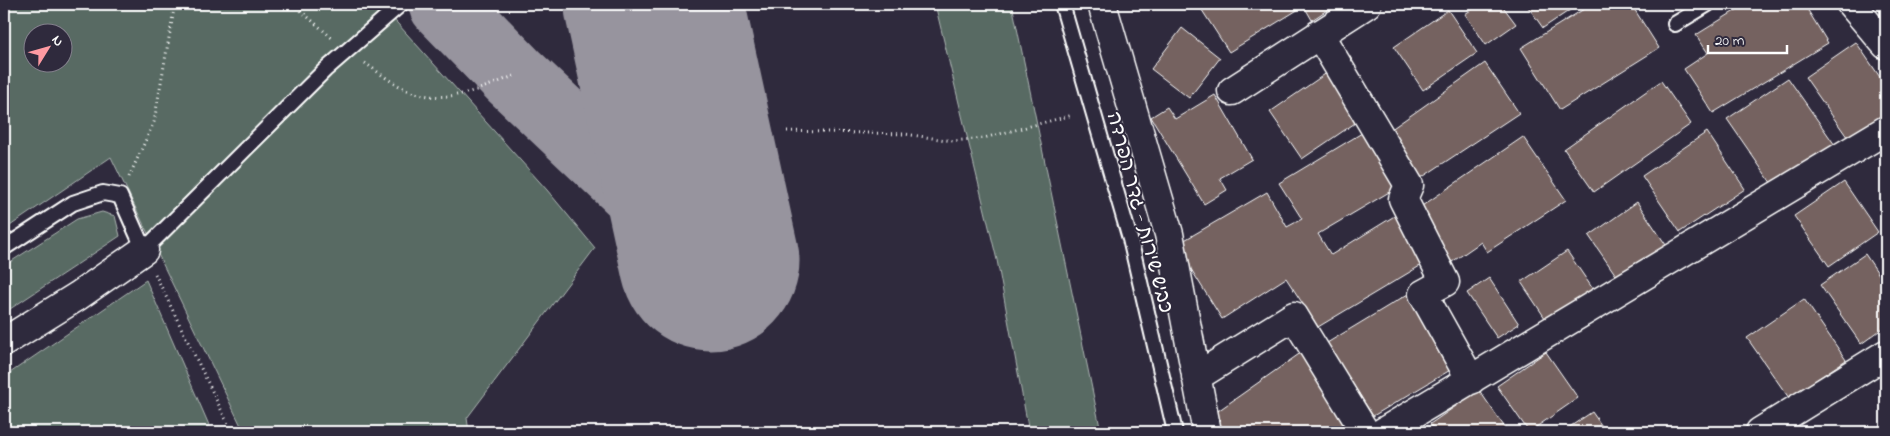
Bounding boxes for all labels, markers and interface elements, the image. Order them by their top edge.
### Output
north arrow [22,22,72,72]
scale bar [1708,22,1786,54]
text: 20 m [1715,30,1745,52]
text: N [46,31,68,51]
street label: כביש שירות - גדר הפרדה [1098,109,1179,317]

